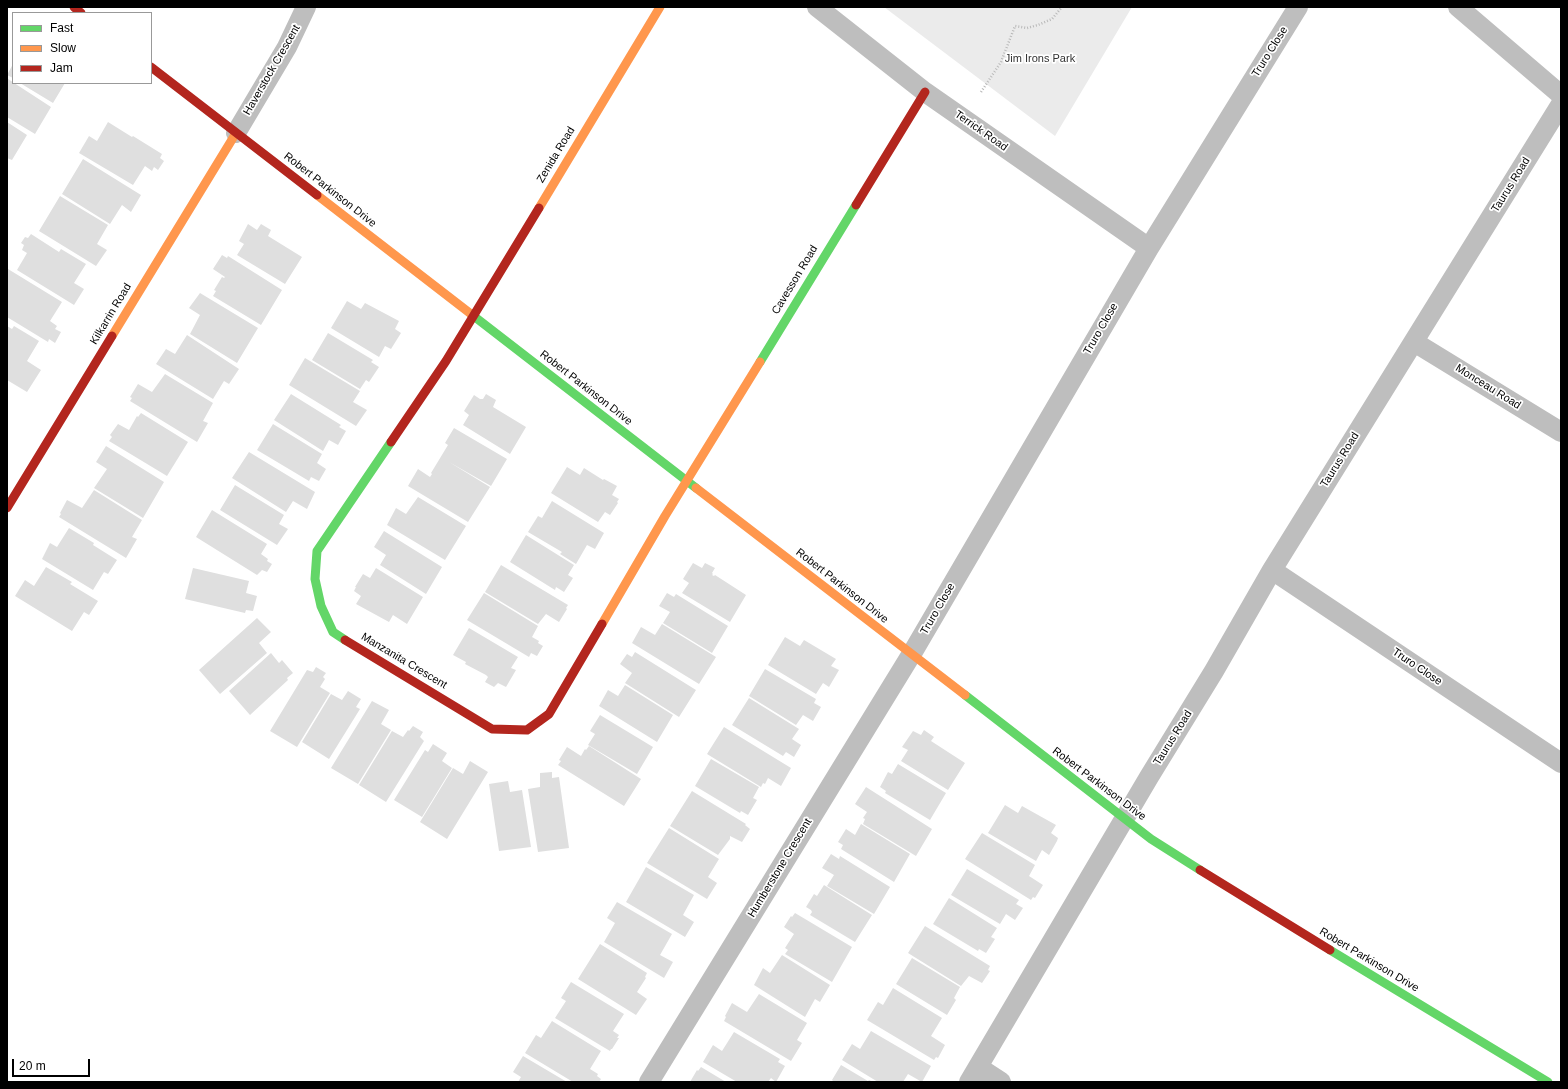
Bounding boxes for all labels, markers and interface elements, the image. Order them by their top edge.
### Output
legend [12,12,152,84]
text: Fast [50,21,73,35]
street label: Haverstock Crescent [241,22,303,118]
street label: Truro Close [1249,24,1291,80]
text: Slow [50,41,76,55]
park label: Jim Irons Park [1005,52,1075,66]
text: Jam [50,61,73,75]
street label: Terrick Road [952,108,1010,154]
street label: Zenida Road [534,125,578,185]
street label: Robert Parkinson Drive [281,150,379,230]
street label: Taurus Road [1489,155,1533,215]
street label: Cavesson Road [769,243,821,317]
street label: Kilkarrin Road [88,281,134,347]
street label: Truro Close [1081,301,1121,357]
street label: Robert Parkinson Drive [537,348,635,428]
street label: Monceau Road [1453,362,1523,412]
street label: Taurus Road [1318,430,1362,490]
street label: Robert Parkinson Drive [793,546,891,626]
street label: Truro Close [918,581,958,637]
street label: Manzanita Crescent [359,630,449,692]
street label: Truro Close [1390,646,1444,688]
street label: Taurus Road [1151,708,1195,768]
street label: Robert Parkinson Drive [1050,745,1148,823]
street label: Humberstone Crescent [745,816,815,920]
street label: Robert Parkinson Drive [1317,925,1421,995]
scale bar [14,1051,92,1077]
text: 20 m [19,1059,46,1073]

